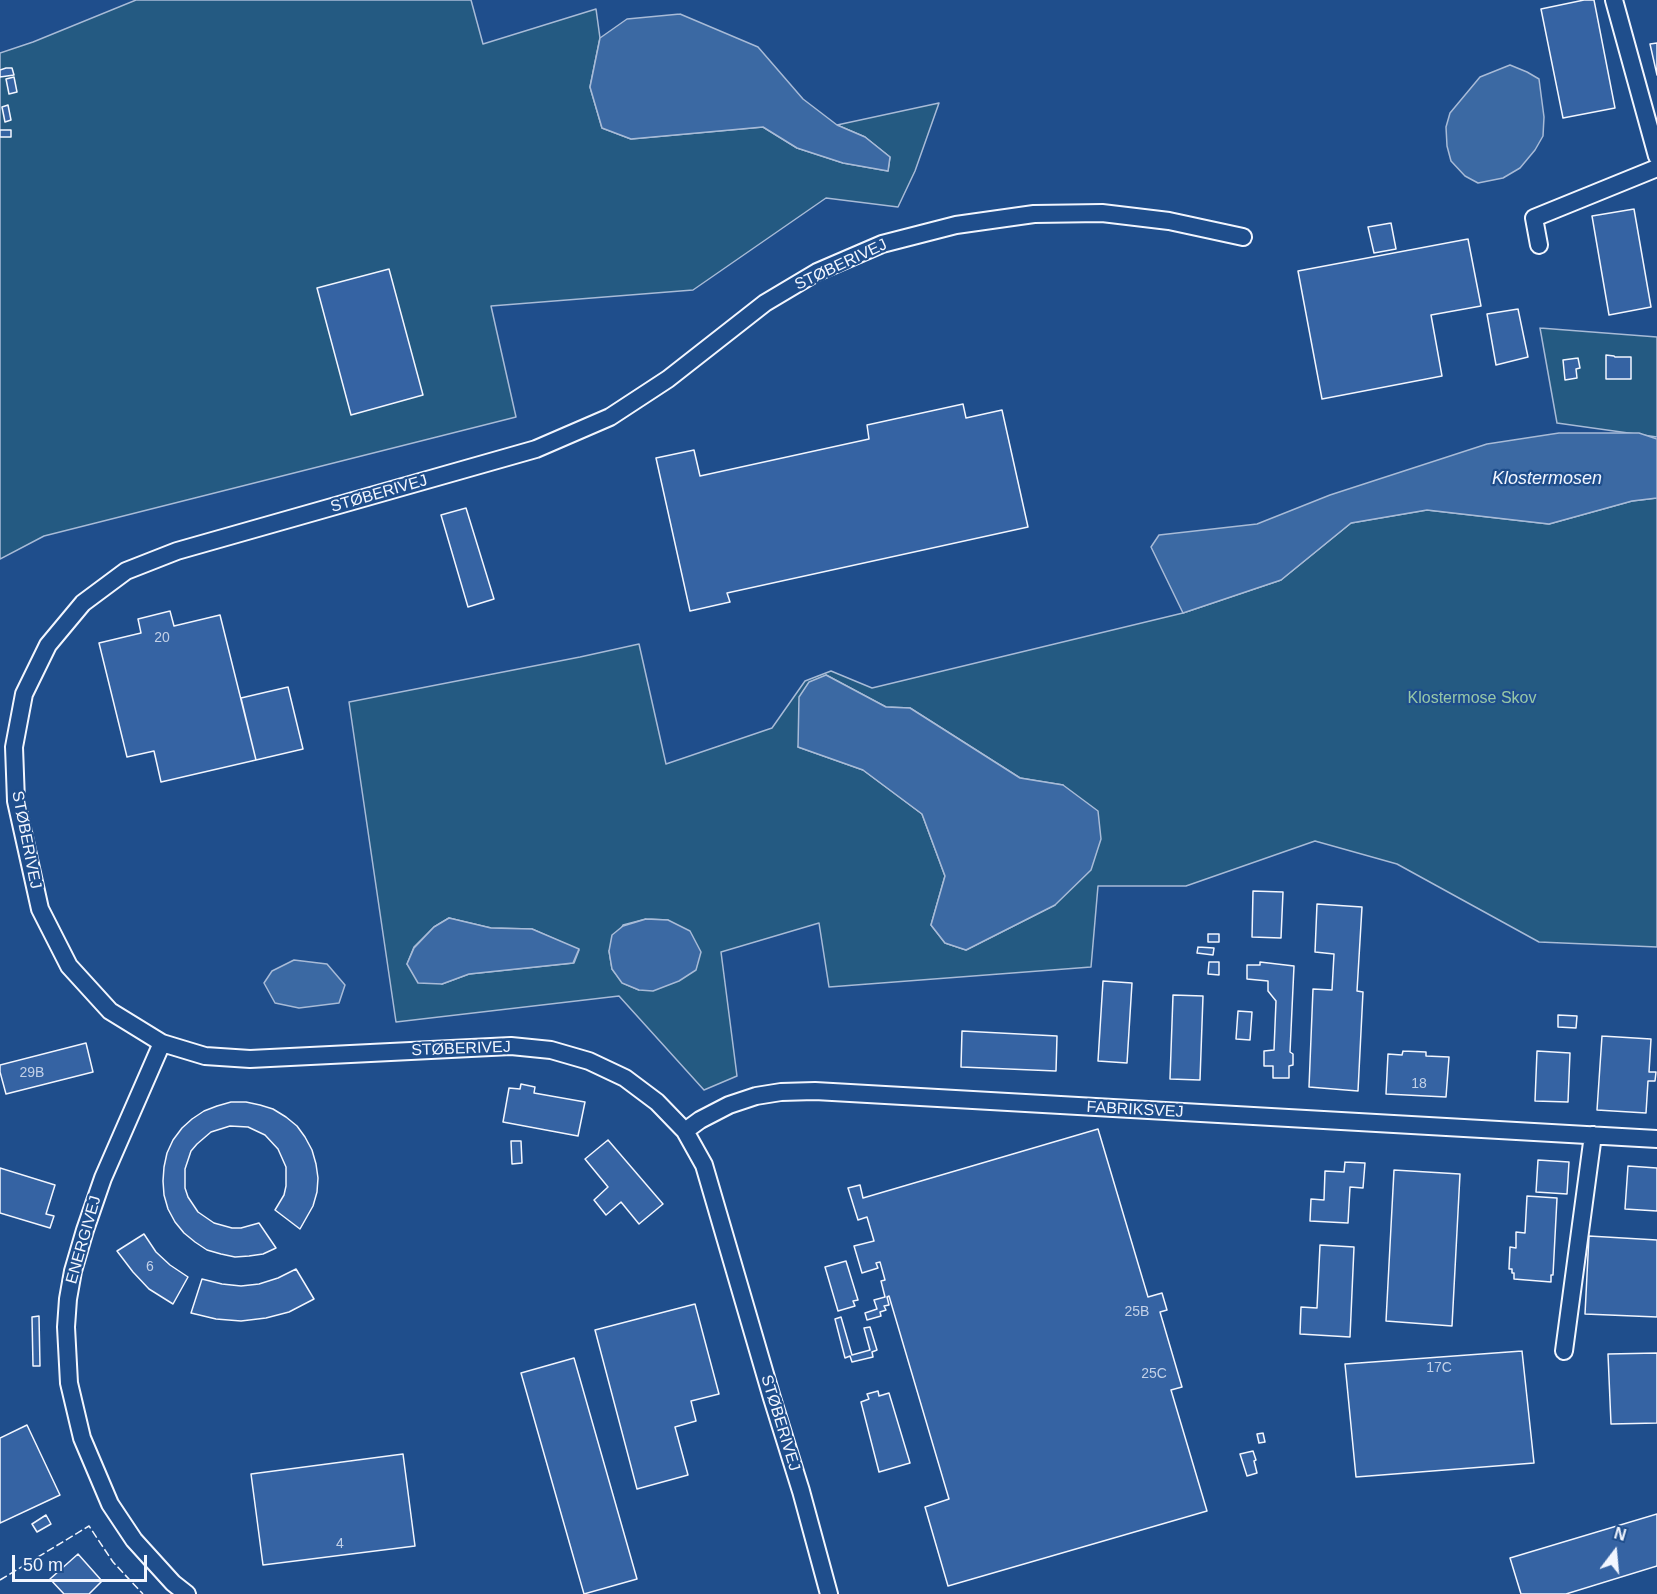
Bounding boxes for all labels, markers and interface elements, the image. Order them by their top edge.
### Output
street label: STØBERIVEJ [792,235,890,295]
water label: Klostermosen [1492,468,1602,490]
street label: STØBERIVEJ [328,471,430,517]
house number: 20 [154,630,170,646]
park label: Klostermose Skov [1408,689,1536,709]
street label: STØBERIVEJ [7,789,45,891]
street label: STØBERIVEJ [411,1038,511,1060]
house number: 29B [20,1065,44,1081]
house number: 18 [1411,1076,1427,1092]
street label: FABRIKSVEJ [1086,1098,1184,1122]
street label: ENERGIVEJ [62,1194,106,1286]
house number: 6 [146,1259,154,1275]
house number: 25B [1125,1304,1149,1320]
house number: 17C [1426,1360,1452,1376]
house number: 25C [1141,1366,1167,1382]
street label: STØBERIVEJ [756,1373,804,1473]
north arrow [1585,1522,1645,1582]
text: N [1612,1524,1628,1544]
house number: 4 [336,1536,344,1552]
scale bar [15,1543,150,1581]
text: 50 m [23,1555,63,1575]

